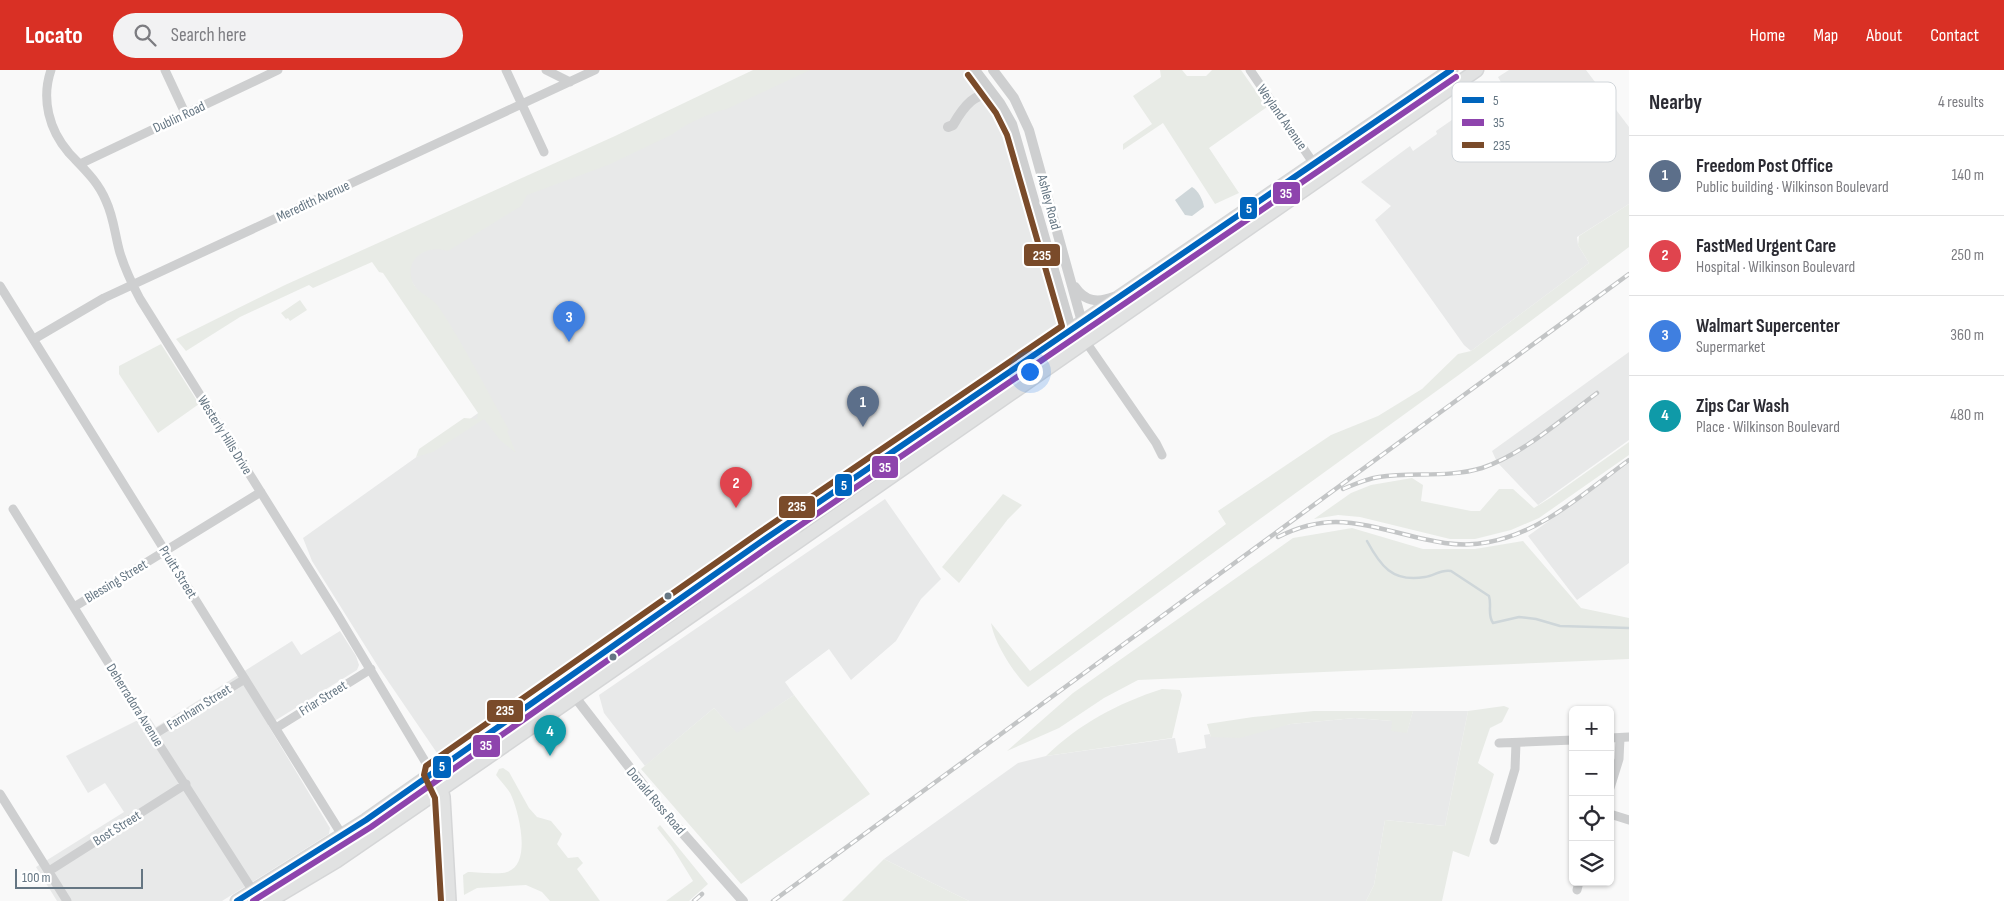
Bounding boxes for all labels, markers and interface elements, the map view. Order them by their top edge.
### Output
search box [113,13,463,58]
text: Locato [25,21,83,50]
icon: search [131,21,159,49]
text: Search here [171,24,246,47]
text: Home [1750,25,1785,46]
text: Map [1813,25,1838,46]
text: About [1866,25,1902,46]
text: Contact [1930,25,1979,46]
street label: Weyland Avenue [1253,81,1311,153]
legend [1452,82,1616,162]
text: Nearby [1649,90,1702,115]
text: 5 [1493,92,1499,109]
text: 4 results [1938,93,1984,112]
street label: Dublin Road [150,97,208,136]
text: 35 [1493,114,1505,131]
text: 235 [1493,137,1511,154]
text: Freedom Post Office [1696,155,1833,178]
text: 1 [1662,166,1668,185]
text: 140 m [1952,166,1984,185]
street label: Ashley Road [1033,172,1065,231]
street label: Meredith Avenue [274,177,352,225]
text: Public building · Wilkinson Boulevard [1696,178,1889,197]
line badge: 35 [1272,181,1301,205]
text: 35 [1280,185,1292,202]
line badge: 5 [1239,196,1258,220]
text: 5 [1246,200,1252,217]
text: FastMed Urgent Care [1696,235,1836,258]
line badge: 235 [1023,243,1061,267]
text: 2 [1661,246,1669,265]
text: 250 m [1951,246,1984,265]
text: 235 [1033,247,1051,264]
text: Hospital · Wilkinson Boulevard [1696,258,1855,277]
pin: 3 [553,301,585,342]
text: Walmart Supercenter [1696,315,1840,338]
text: 3 [1661,326,1669,345]
text: 360 m [1950,326,1984,345]
text: Supermarket [1696,338,1765,357]
your location [1017,359,1043,385]
pin: 1 [847,386,879,427]
street label: Westerly Hills Drive [194,392,256,478]
text: Zips Car Wash [1696,395,1789,418]
text: 4 [1661,406,1669,425]
text: 480 m [1950,406,1984,425]
text: Place · Wilkinson Boulevard [1696,418,1840,437]
line badge: 35 [871,455,899,479]
text: 35 [879,459,891,476]
pin: 2 [720,467,752,508]
line badge: 5 [834,473,853,497]
text: 5 [841,477,847,494]
line badge: 235 [778,495,816,519]
text: 235 [788,498,806,515]
street label: Pruitt Street [155,543,201,601]
street label: Blessing Street [81,556,151,606]
unlabelled marker [663,591,673,601]
unlabelled marker [608,652,618,662]
street label: Deherradora Avenue [103,660,167,750]
street label: Friar Street [296,677,350,719]
street label: Farnham Street [164,681,234,733]
line badge: 235 [486,699,524,723]
text: 235 [496,702,514,719]
map controls [1569,706,1614,886]
button: + [1569,706,1614,751]
pin: 4 [534,715,566,756]
line badge: 35 [472,734,501,758]
text: 35 [480,737,492,754]
button: − [1569,751,1614,796]
line badge: 5 [432,755,452,779]
text: 5 [439,758,445,775]
street label: Donald Ross Road [623,764,689,838]
button: locate [1569,796,1614,841]
street label: Bost Street [90,807,144,849]
button: layers [1569,841,1614,886]
scale bar [15,866,142,889]
text: 100 m [22,869,51,886]

